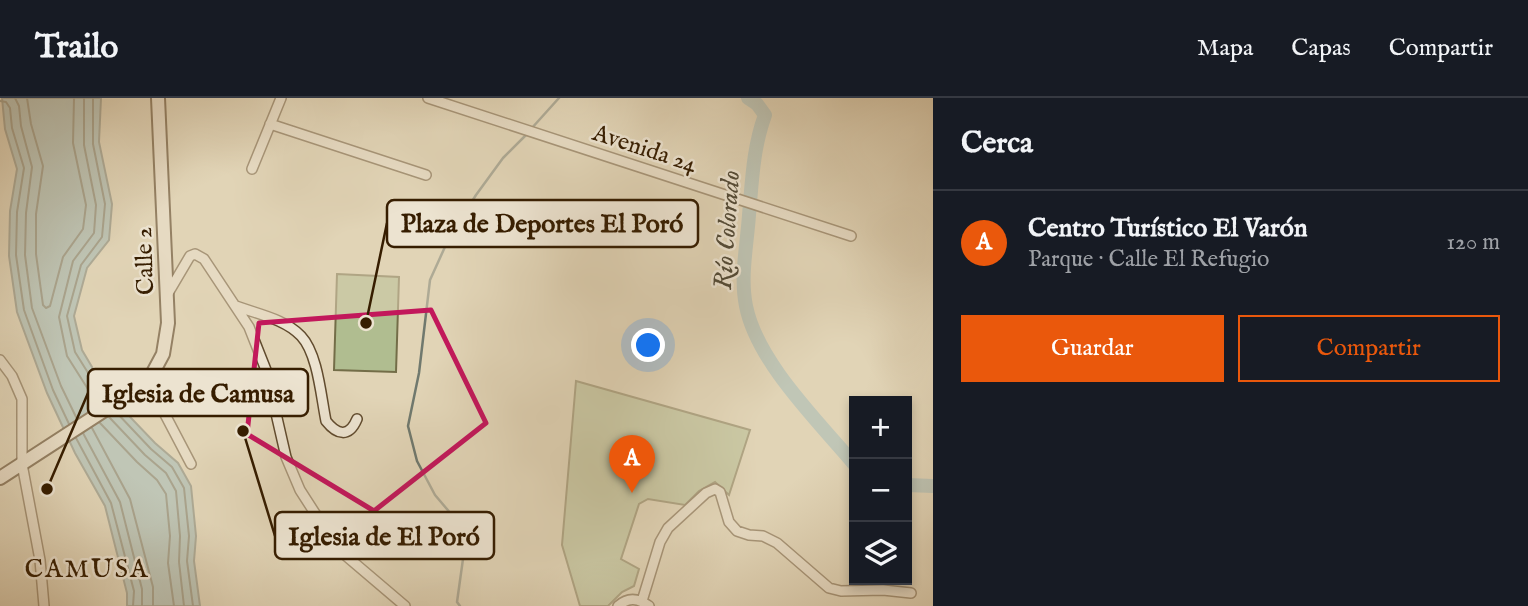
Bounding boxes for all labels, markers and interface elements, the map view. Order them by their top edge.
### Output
text: Trailo [35,27,118,69]
text: Mapa [1197,33,1253,64]
text: Capas [1291,33,1351,64]
text: Compartir [1389,33,1493,64]
street label: Avenida 24 [588,118,701,181]
text: Cerca [961,125,1033,163]
water label: Río Colorado [707,169,748,291]
callout: Plaza de Deportes El Poró [387,200,698,247]
text: Plaza de Deportes El Poró [401,208,683,241]
text: Centro Turístico El Varón [1028,212,1308,245]
street label: Calle 2 [129,226,162,296]
text: A [976,228,992,257]
text: 120 m [1447,228,1500,257]
text: Parque · Calle El Refugio [1028,245,1269,274]
button: Guardar [961,315,1224,382]
button: Compartir [1238,315,1500,382]
your location [631,328,665,362]
callout: Iglesia de Camusa [88,369,308,416]
text: Iglesia de Camusa [102,378,295,411]
map controls [849,396,912,585]
button: + [849,396,912,459]
pin: A [609,435,655,493]
button: − [849,459,912,522]
callout: Iglesia de El Poró [275,512,494,559]
text: Iglesia de El Poró [288,521,480,554]
button: layers [849,522,912,585]
district label: CAMUSA [24,553,150,586]

